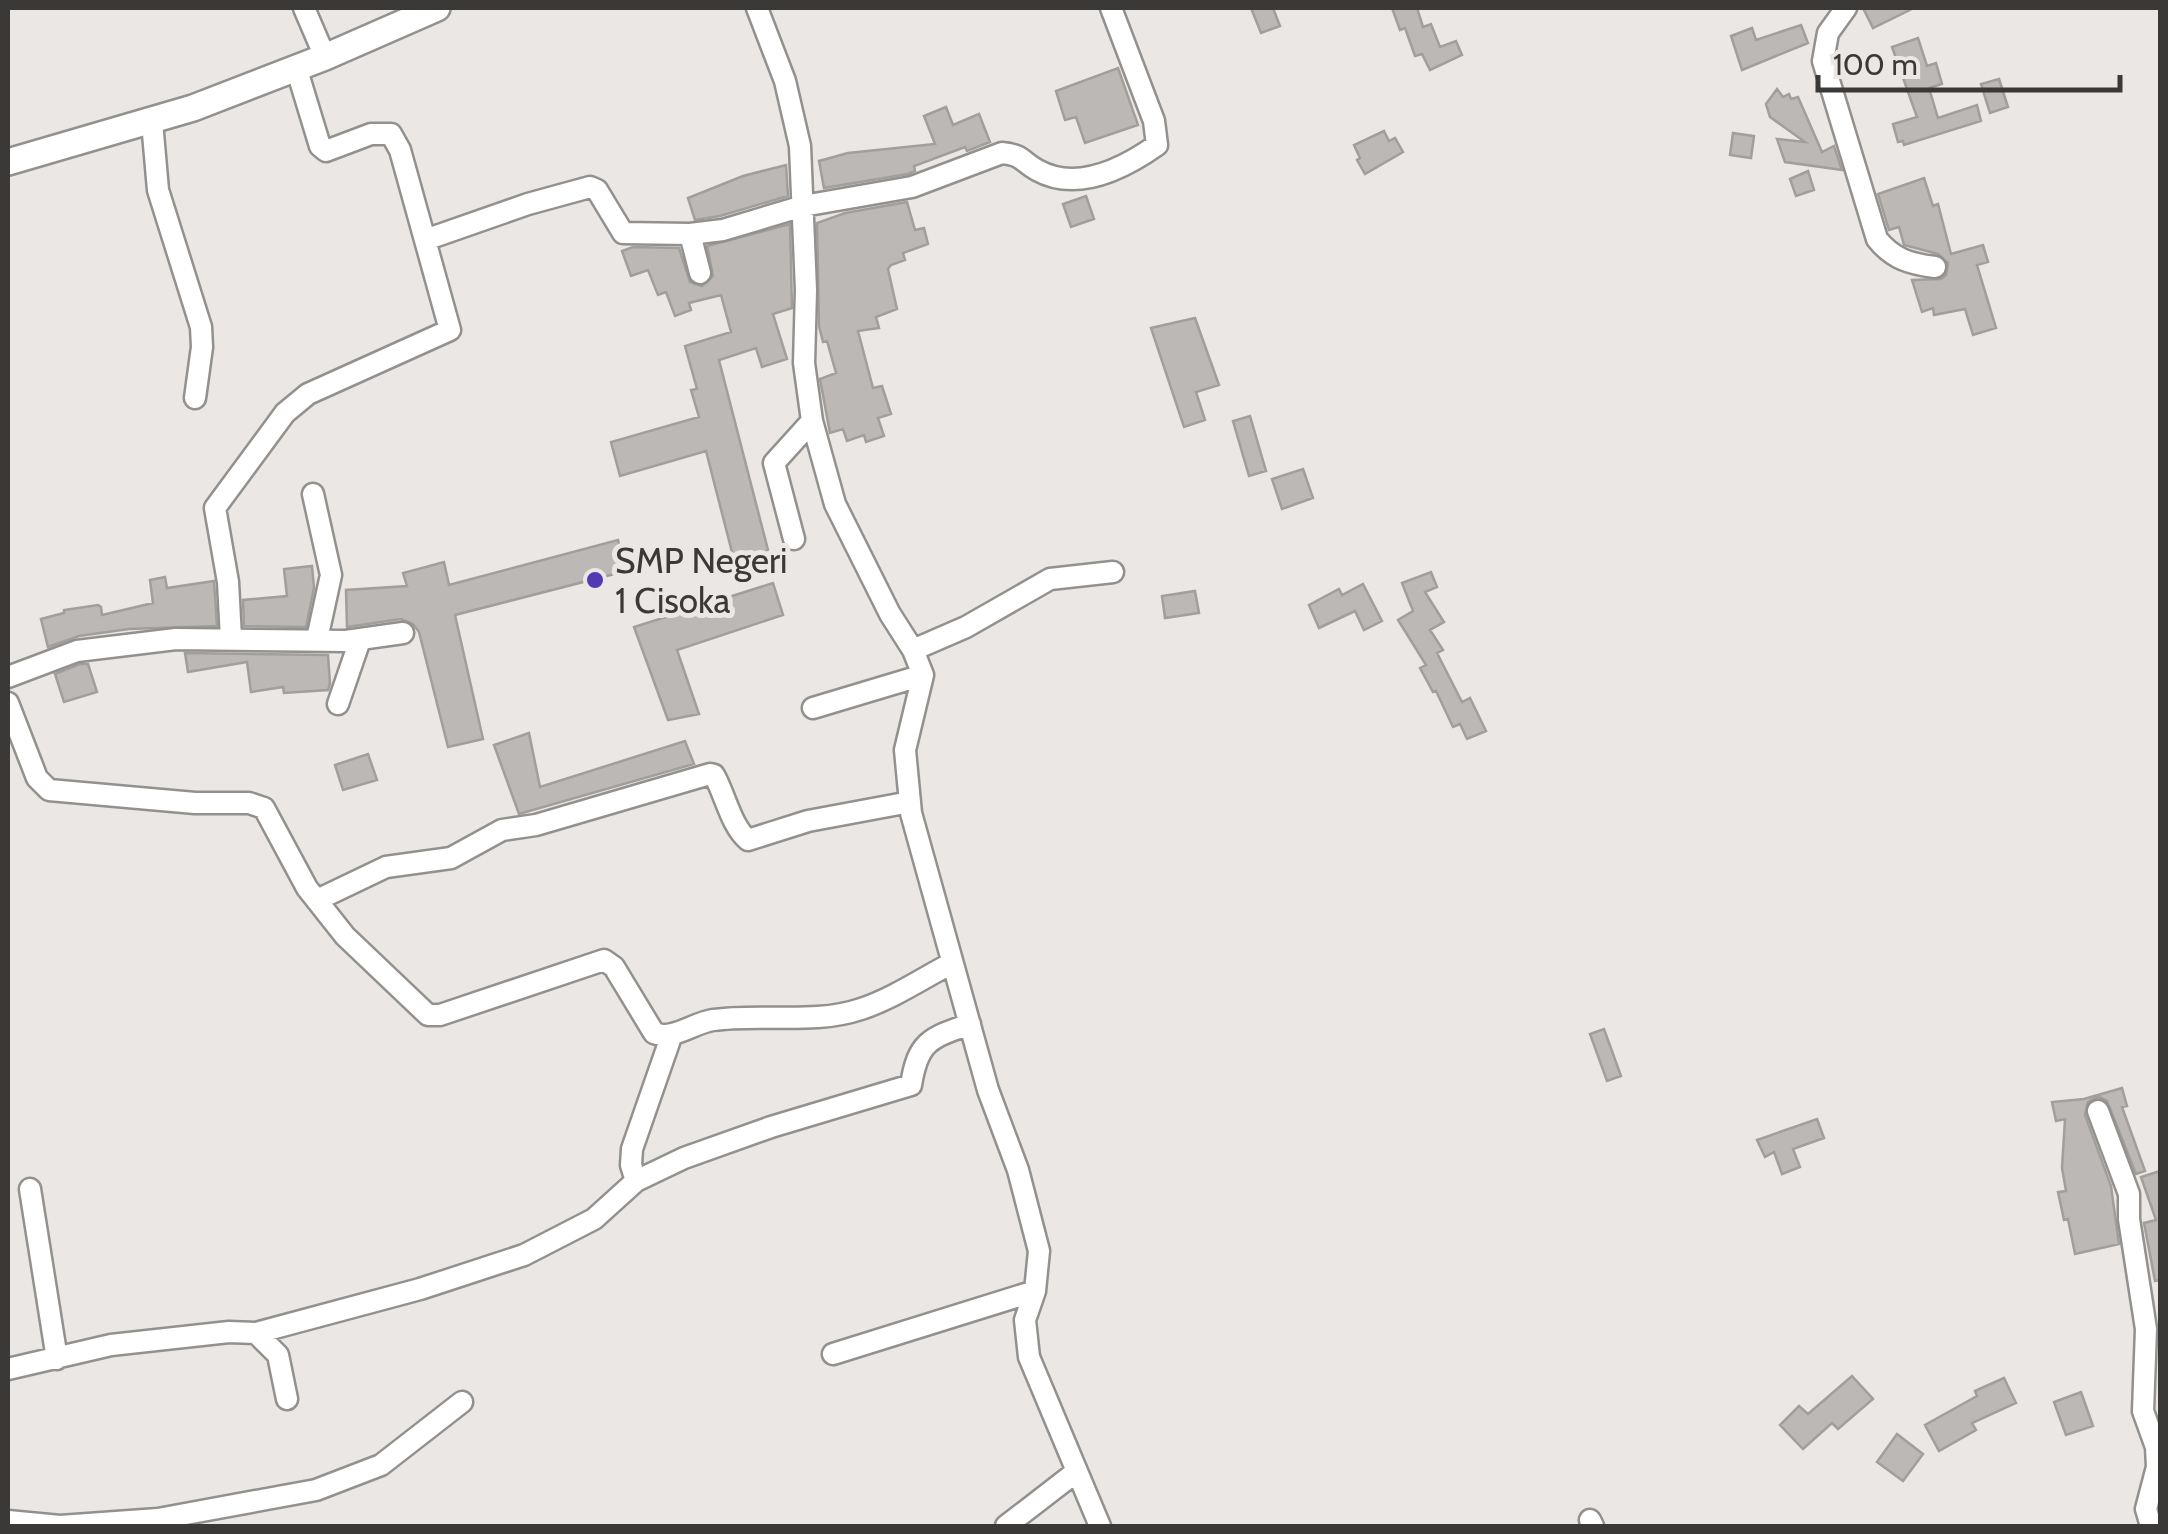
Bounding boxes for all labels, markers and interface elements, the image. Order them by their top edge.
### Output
scale bar [1818,30,2120,92]
text: 100 m [1833,46,1918,83]
place label: SMP Negeri 1 Cisoka [615,539,787,622]
marker: SMP Negeri 1 Cisoka [584,569,606,591]

